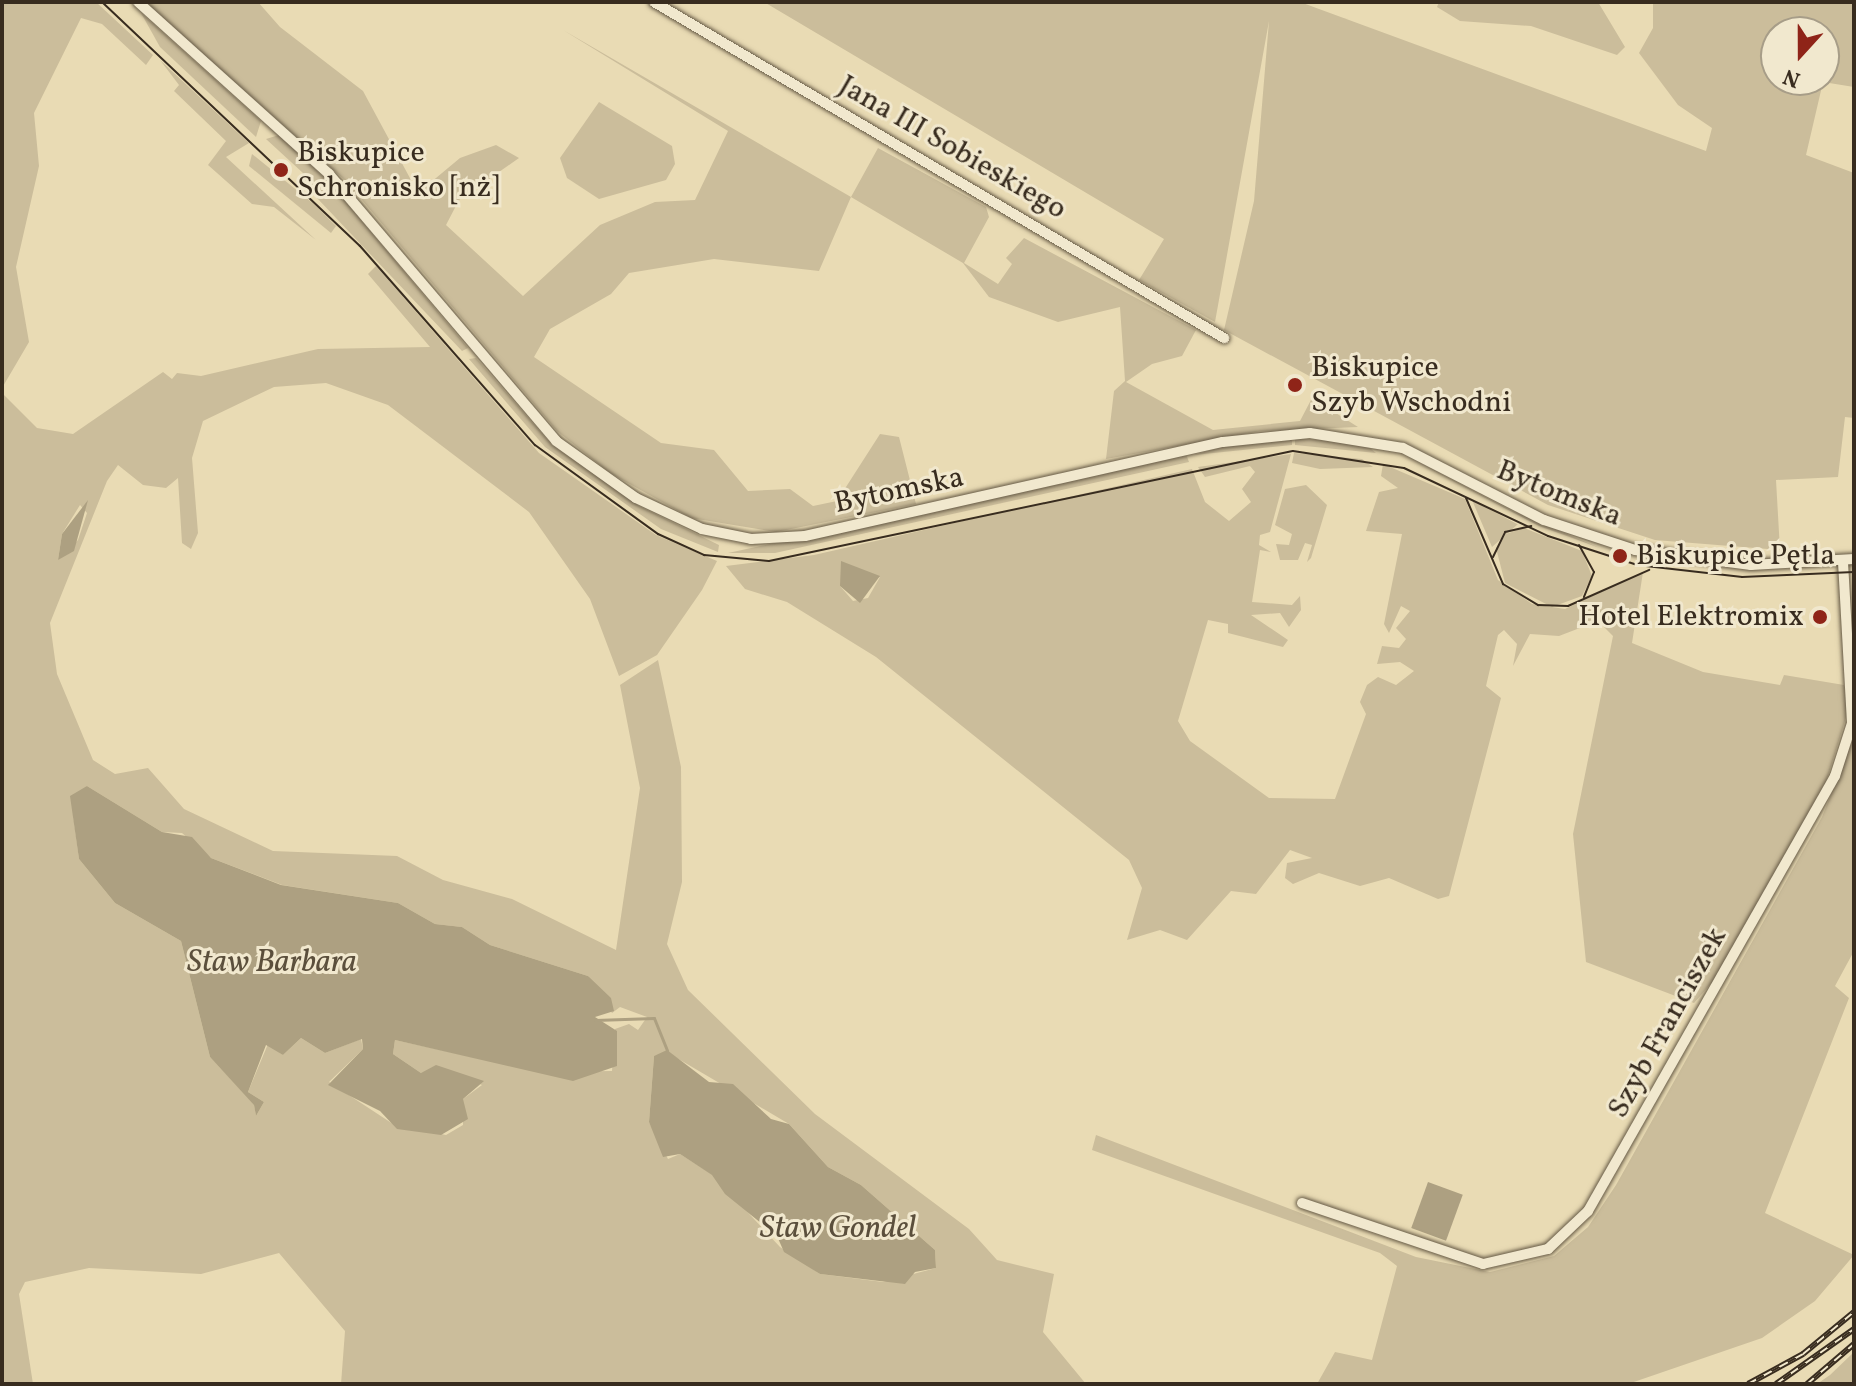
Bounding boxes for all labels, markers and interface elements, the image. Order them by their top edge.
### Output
north arrow [1760,16,1840,96]
text: N [1779,60,1805,94]
street label: Jana III Sobieskiego [832,68,1072,228]
place label: Biskupice Schronisko [nż] [297,135,500,206]
marker: Biskupice Schronisko [nż] [272,161,290,179]
place label: Biskupice Szyb Wschodni [1311,350,1512,420]
marker: Biskupice Szyb Wschodni [1286,376,1304,394]
street label: Bytomska [1491,453,1627,535]
street label: Bytomska [831,460,967,522]
place label: Biskupice Pętla [1636,538,1835,574]
marker: Biskupice Pętla [1611,547,1629,565]
place label: Hotel Elektromix [1578,599,1804,635]
marker: Hotel Elektromix [1811,608,1829,626]
street label: Szyb Franciszek [1601,921,1735,1125]
water label: Staw Barbara [187,944,357,982]
water label: Staw Gondel [760,1210,916,1248]

